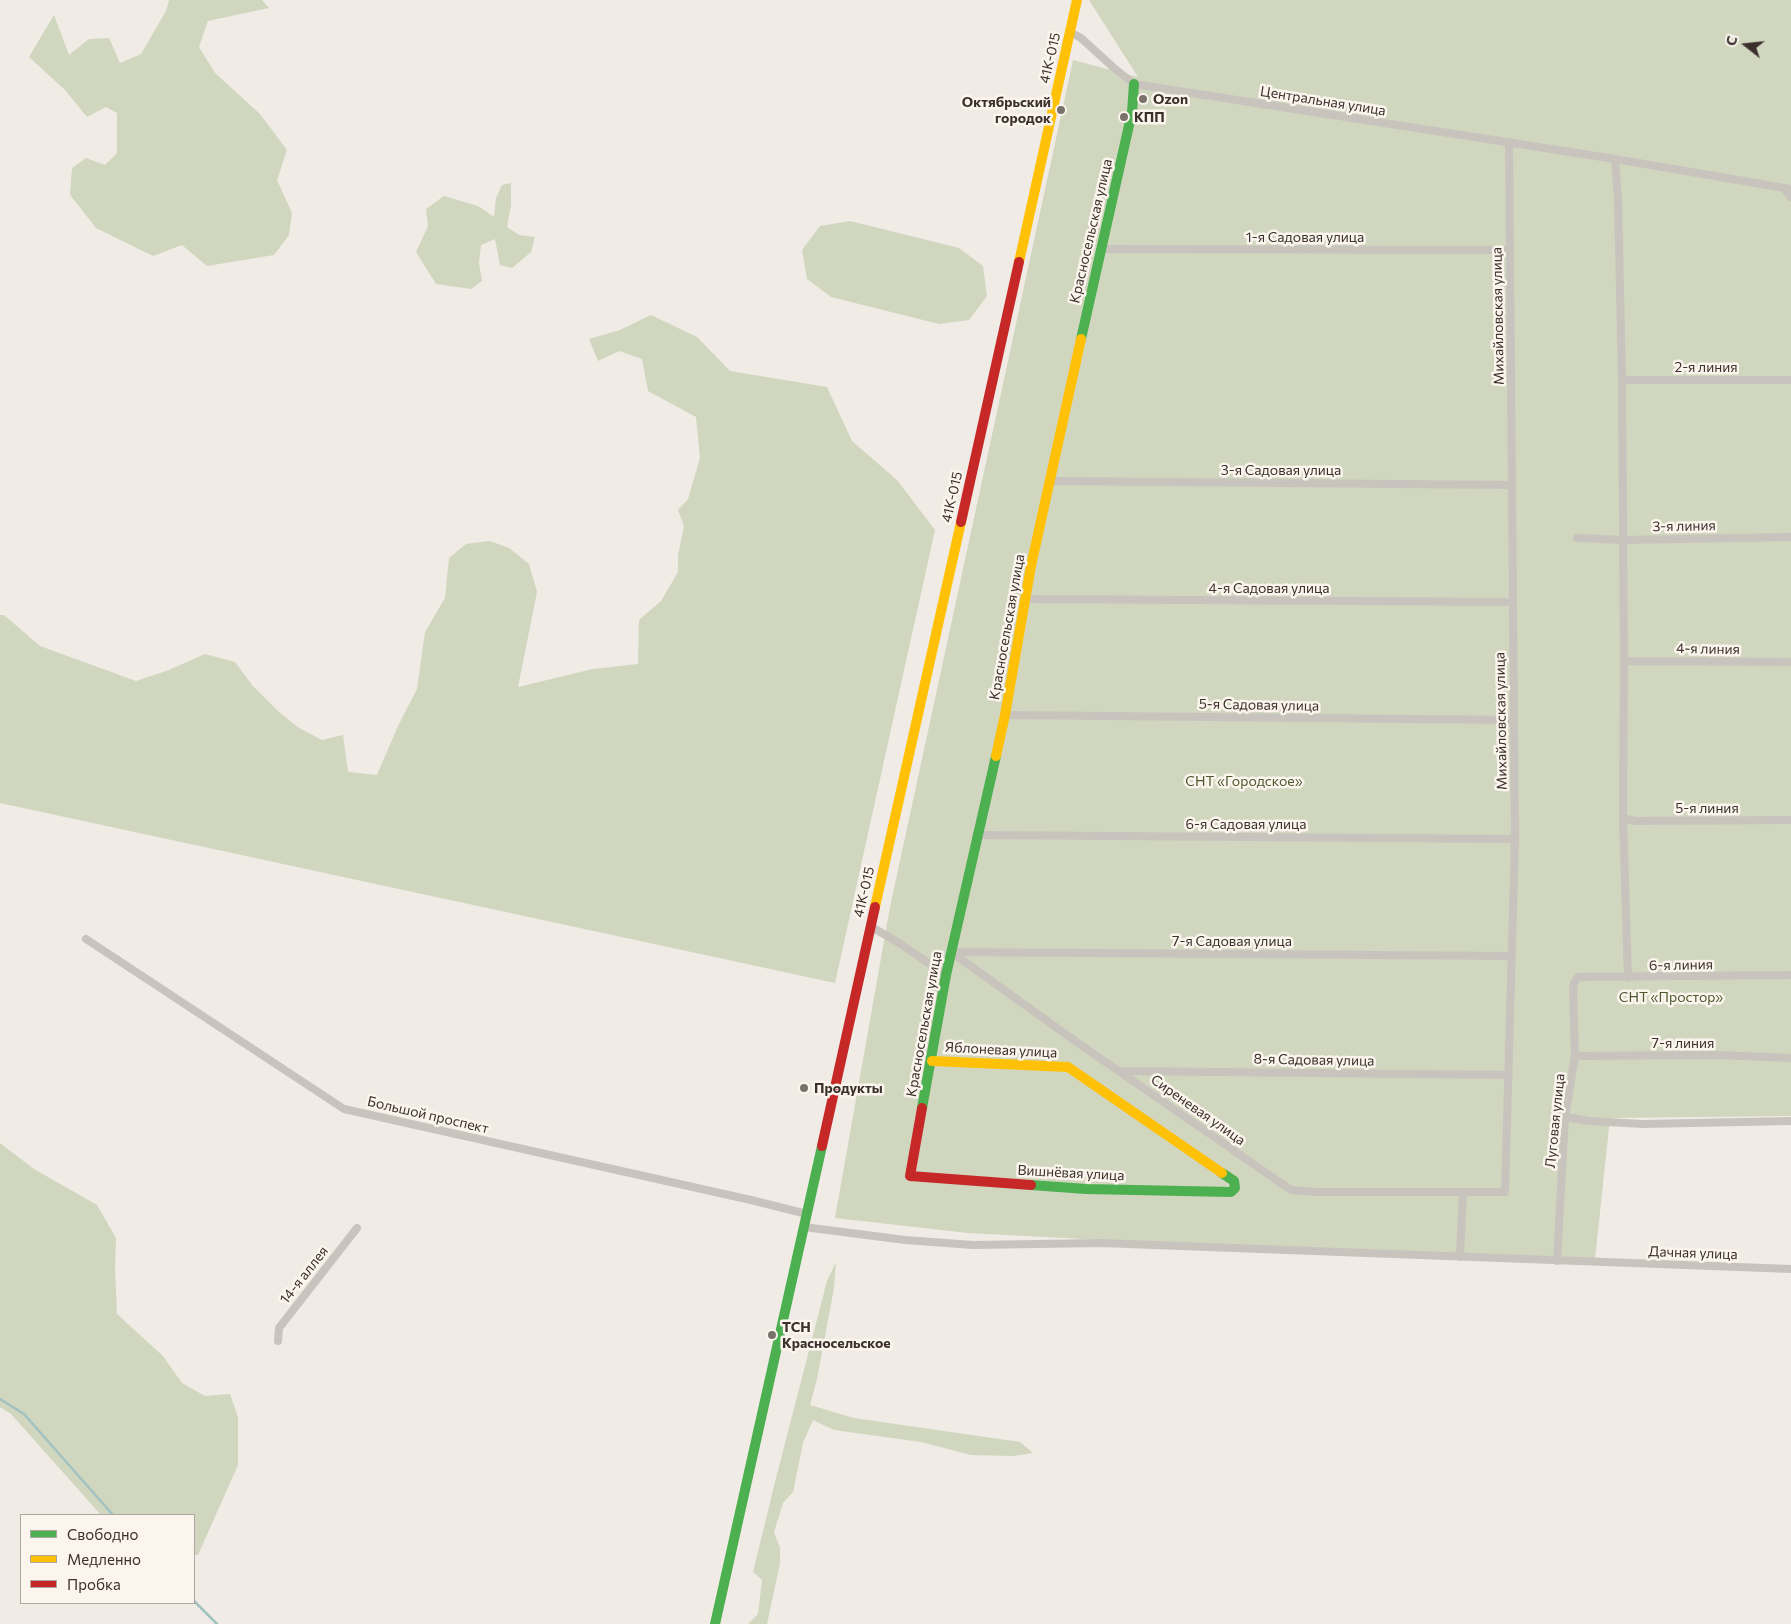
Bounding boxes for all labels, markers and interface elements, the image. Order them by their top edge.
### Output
north arrow [1721,20,1771,70]
street label: 41К-015 [1036,31,1064,85]
text: С [1722,34,1741,48]
street label: Центральная улица [1259,83,1387,119]
place label: Ozon [1153,91,1188,107]
marker: Ozon [1137,93,1149,105]
place label: Октябрьский городок [962,94,1051,126]
marker: Октябрьский городок [1055,104,1067,116]
place label: КПП [1134,109,1165,125]
marker: КПП [1118,111,1130,123]
street label: Красносельская улица [1066,157,1116,305]
street label: 1-я Садовая улица [1246,229,1364,245]
street label: Михайловская улица [1488,247,1508,385]
street label: 2-я линия [1674,359,1738,375]
street label: 3-я Садовая улица [1221,462,1341,478]
street label: 41К-015 [938,470,966,524]
street label: 3-я линия [1652,517,1716,535]
street label: Красносельская улица [986,553,1028,701]
street label: 4-я Садовая улица [1209,580,1329,596]
street label: 4-я линия [1676,640,1740,658]
street label: Михайловская улица [1491,652,1511,790]
street label: 5-я Садовая улица [1199,696,1319,714]
park label: СНТ «Городское» [1185,773,1303,789]
street label: 5-я линия [1675,800,1739,816]
street label: 6-я Садовая улица [1186,816,1306,832]
street label: 41К-015 [850,865,878,919]
street label: 7-я Садовая улица [1172,933,1292,949]
street label: Красносельская улица [903,950,945,1098]
street label: 6-я линия [1649,956,1713,974]
park label: СНТ «Простор» [1619,989,1723,1005]
street label: 7-я линия [1652,1035,1714,1051]
street label: Яблоневая улица [944,1039,1058,1061]
street label: 8-я Садовая улица [1253,1051,1375,1069]
street label: Сиреневая улица [1147,1071,1249,1149]
street label: Луговая улица [1542,1073,1568,1169]
place label: Продукты [814,1080,883,1096]
marker: Продукты [798,1082,810,1094]
street label: Большой проспект [366,1093,490,1137]
street label: Вишнёвая улица [1017,1162,1125,1184]
street label: 14-я аллея [276,1243,332,1307]
street label: Дачная улица [1648,1243,1738,1263]
place label: ТСН Красносельское [782,1319,891,1351]
marker: ТСН Красносельское [766,1329,778,1341]
legend [20,1514,195,1604]
text: Свободно [67,1525,138,1543]
text: Медленно [67,1550,141,1568]
text: Пробка [67,1575,121,1593]

